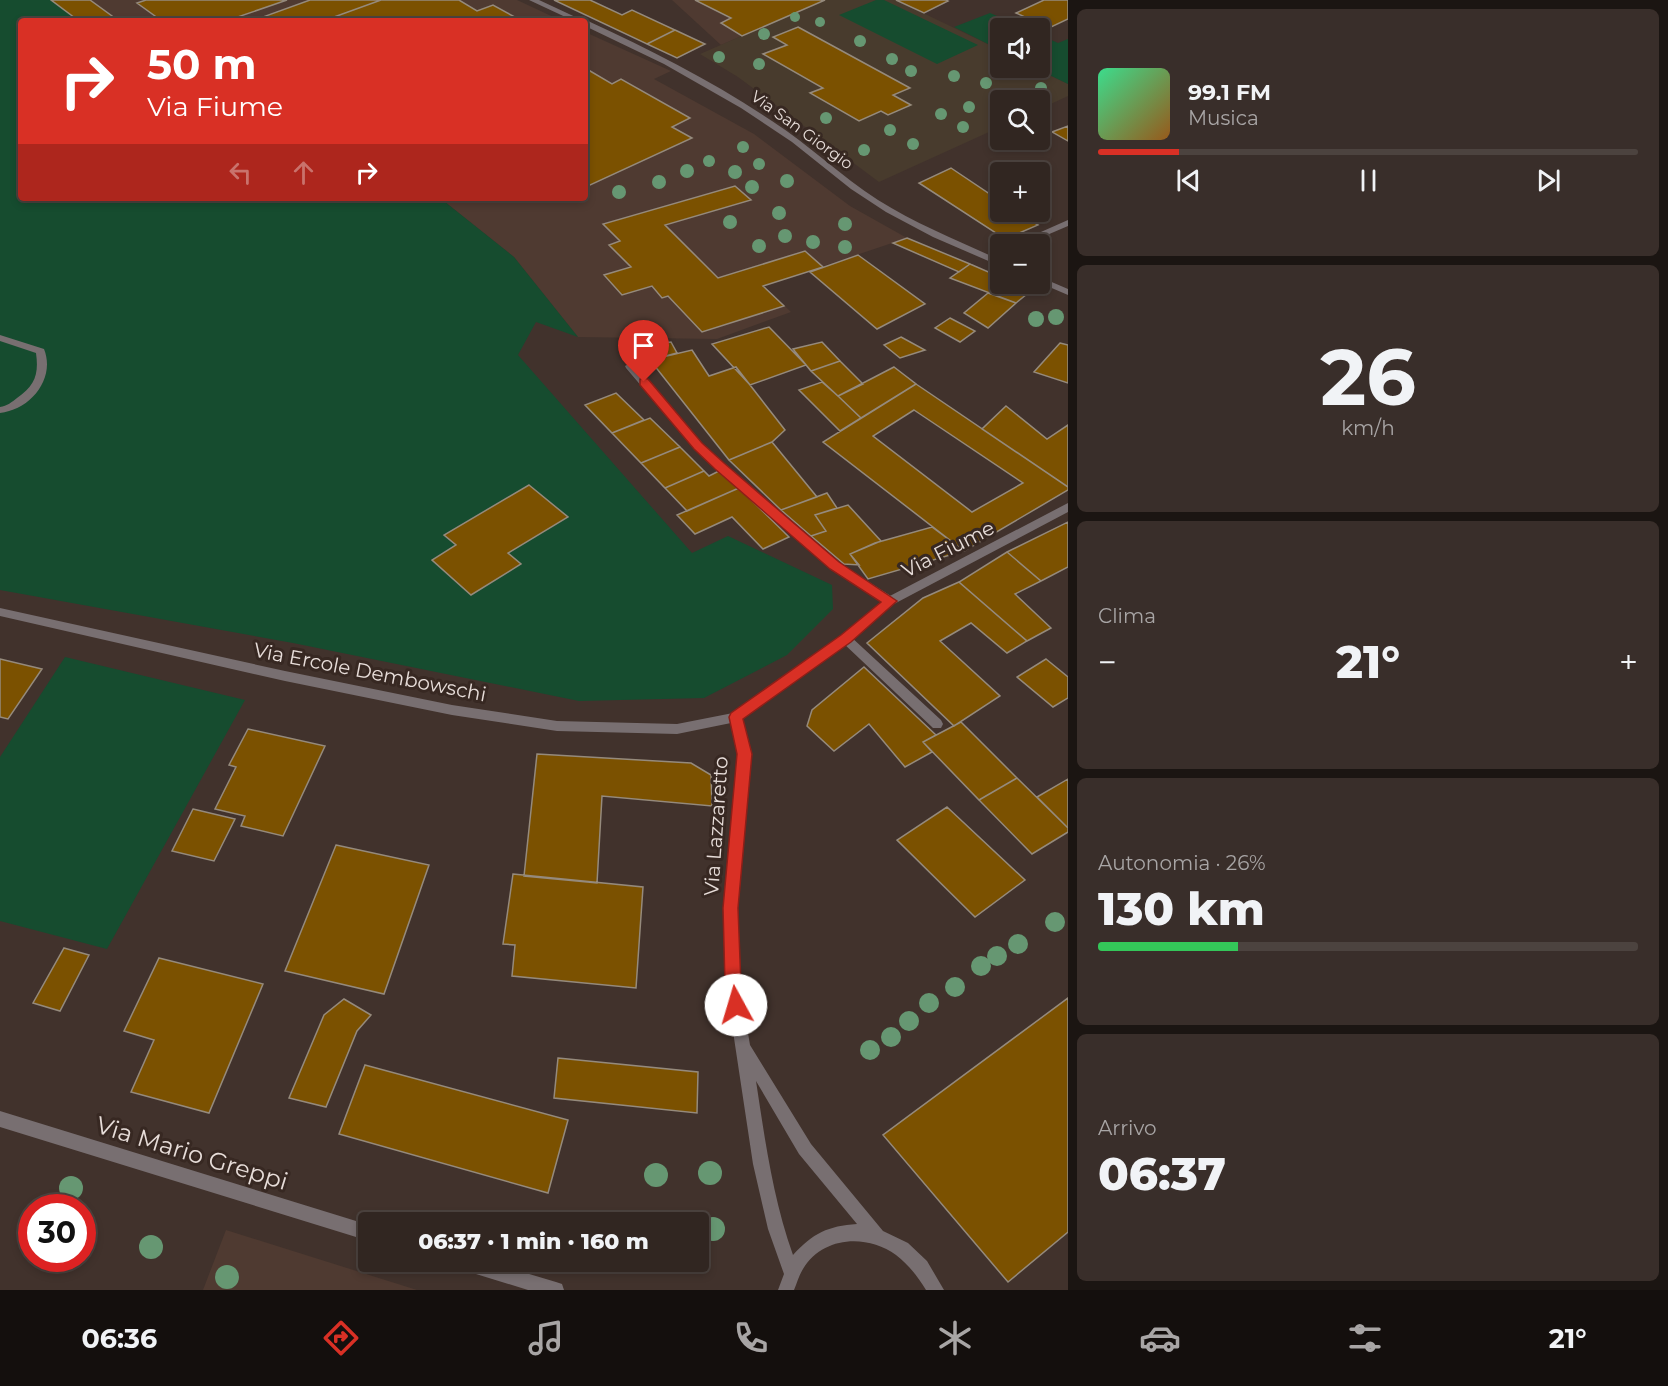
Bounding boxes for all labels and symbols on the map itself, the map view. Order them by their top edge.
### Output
street label: Via San Giorgio [747,87,857,173]
pin [618,320,669,382]
street label: Via Fiume [898,515,998,583]
street label: Via Ercole Dembowschi [252,638,488,706]
street label: Via Lazzaretto [699,755,733,897]
position arrow [704,973,768,1037]
street label: Via Mario Greppi [93,1110,291,1196]
speed limit sign: 30 [18,1194,96,1272]

